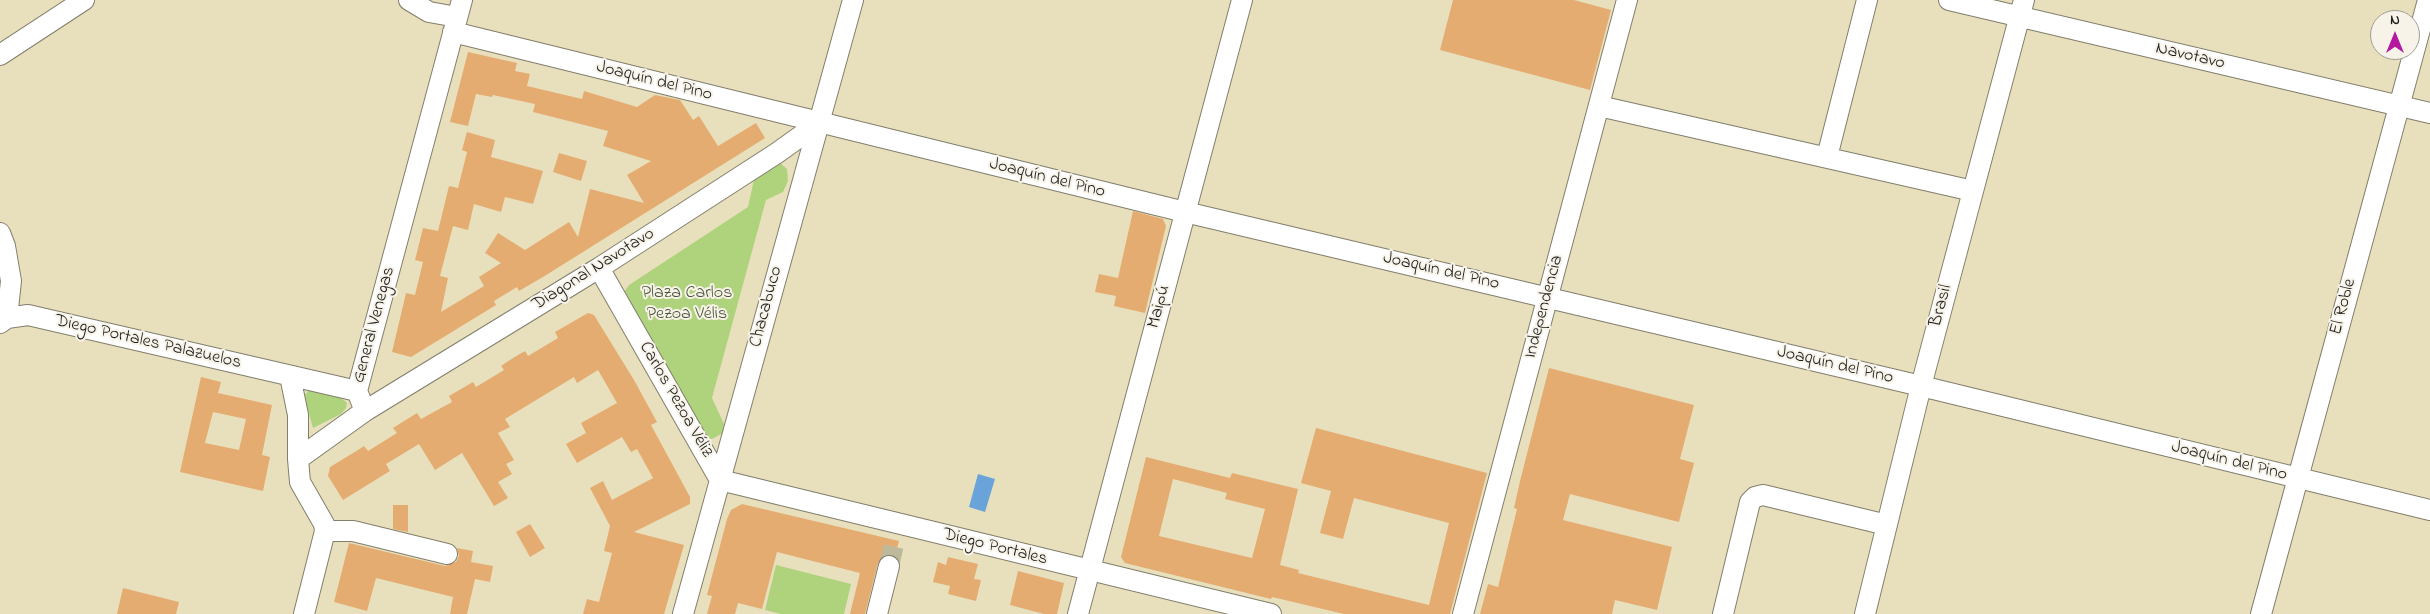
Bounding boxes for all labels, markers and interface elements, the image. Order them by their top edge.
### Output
north arrow [2370,10,2420,60]
text: N [2390,10,2400,31]
street label: Navotavo [2153,39,2227,75]
street label: Joaquín del Pino [594,57,714,107]
street label: Joaquín del Pino [987,154,1107,204]
street label: Diagonal Navotavo [529,224,659,316]
street label: Joaquín del Pino [1381,248,1501,296]
street label: Independencia [1521,253,1569,361]
street label: General Venegas [349,264,401,386]
street label: Chacabuco [746,264,788,350]
street label: El Roble [2326,277,2362,337]
park label: Plaza Carlos Pezoa Vélis [642,283,732,326]
street label: Maipú [1144,283,1176,331]
street label: Brasil [1926,283,1958,329]
street label: Diego Portales Palazuelos [53,311,243,375]
street label: Carlos Pezoa Véliz [633,338,717,462]
street label: Joaquín del Pino [1775,342,1895,390]
street label: Joaquín del Pino [2169,437,2289,487]
street label: Diego Portales [941,525,1049,571]

